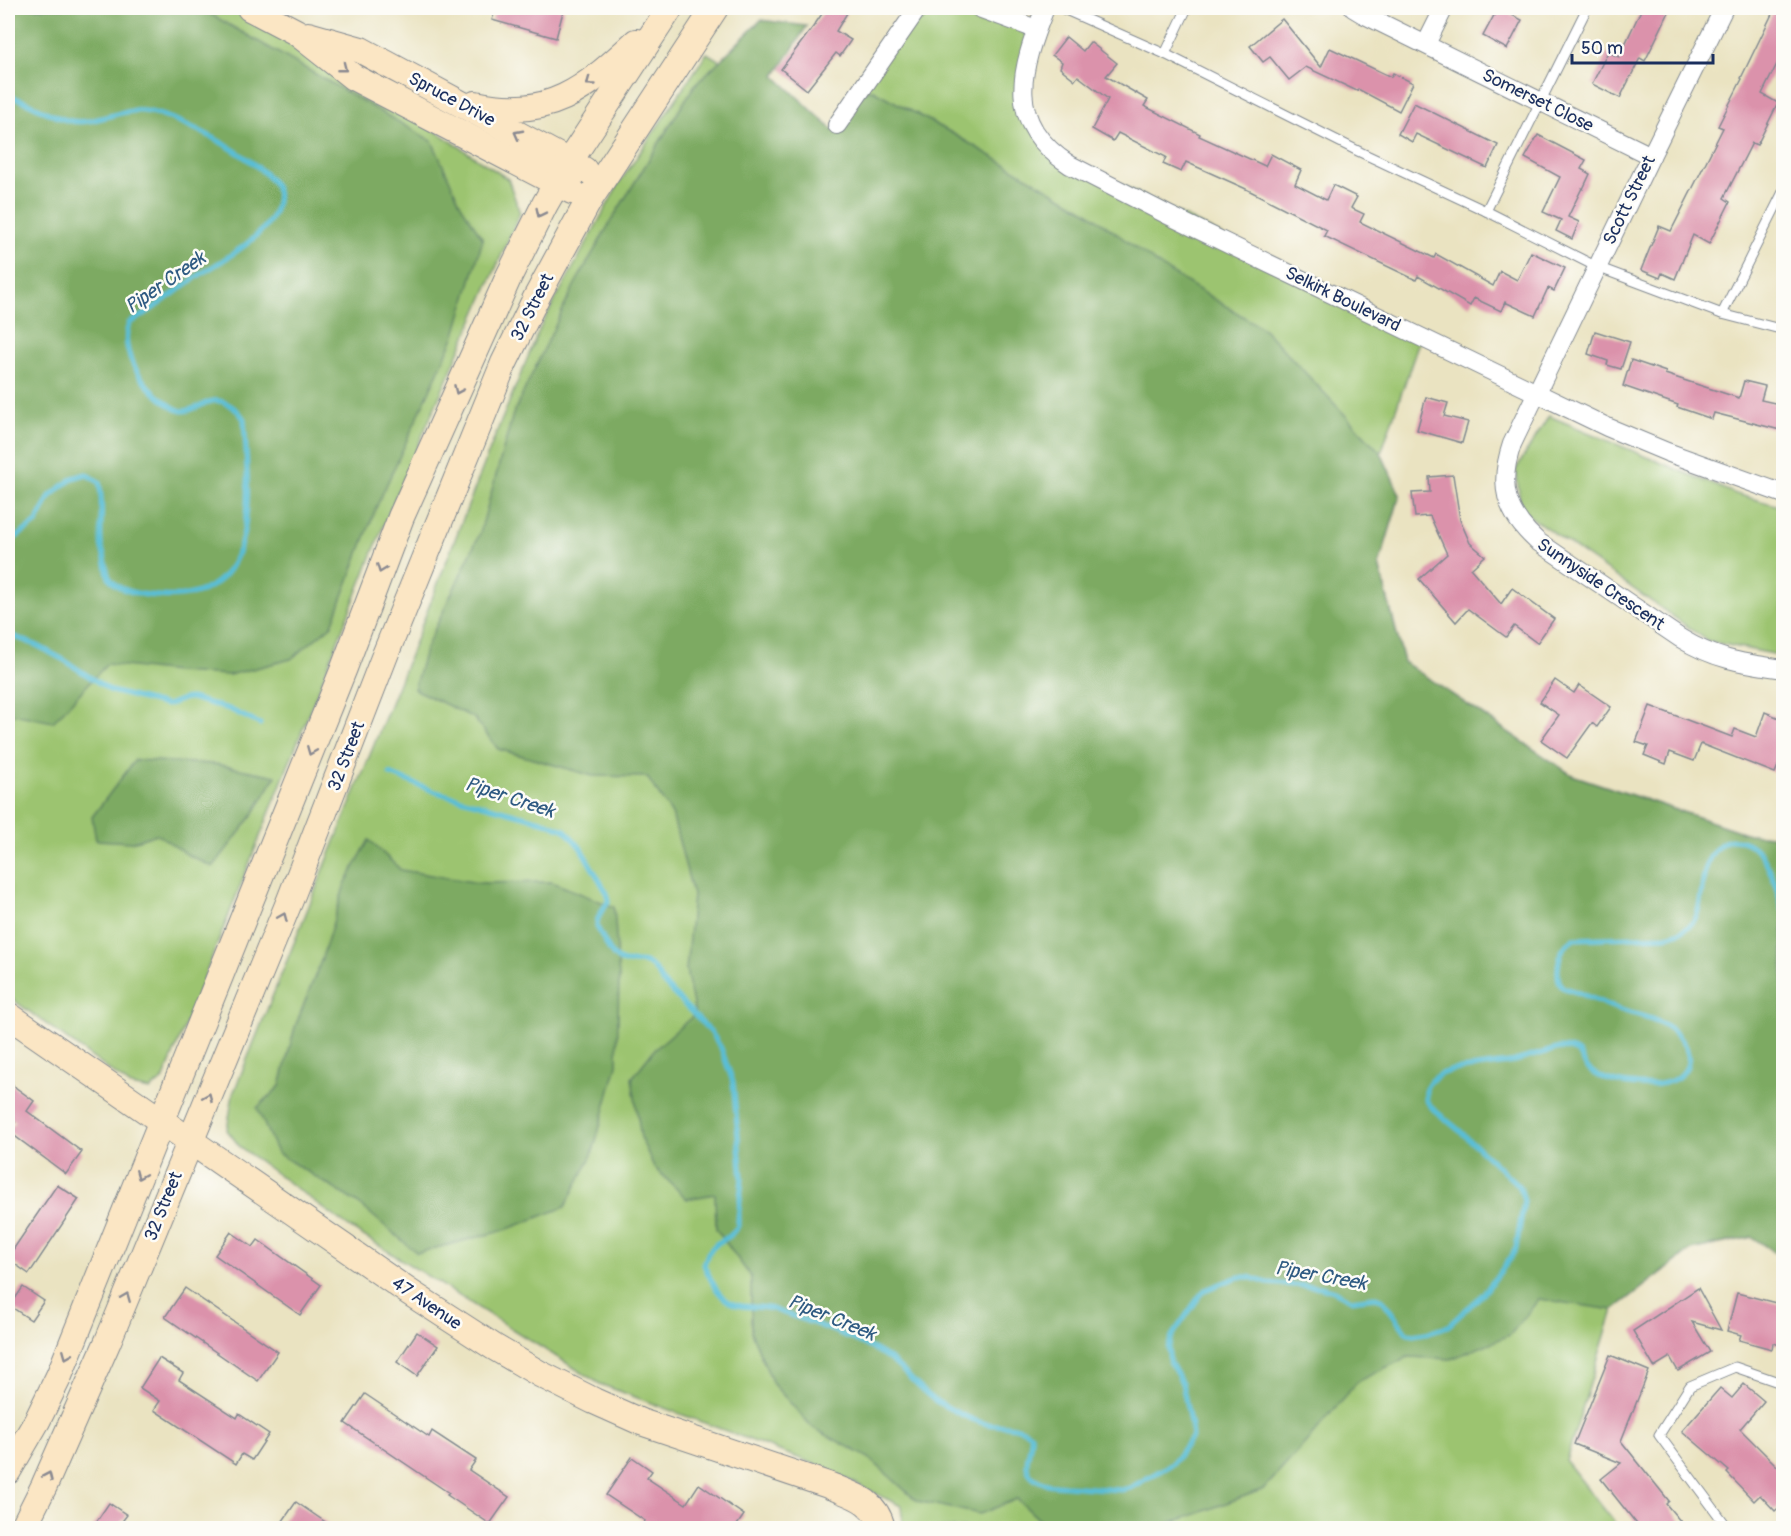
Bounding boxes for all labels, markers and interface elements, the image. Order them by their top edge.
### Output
scale bar [1572,27,1713,65]
text: 50 m [1581,37,1623,60]
one-way arrow [336,61,347,72]
street label: Somerset Close [1478,64,1597,137]
street label: Spruce Drive [405,67,499,132]
one-way arrow [586,75,597,86]
one-way arrow [513,130,524,141]
street label: Scott Street [1598,151,1661,249]
one-way arrow [536,207,548,218]
water label: Piper Creek [120,245,212,319]
street label: Selkirk Boulevard [1281,262,1404,337]
street label: 32 Street [506,269,560,345]
one-way arrow [453,383,465,394]
street label: Sunnyside Crescent [1532,533,1670,636]
one-way arrow [376,563,388,574]
street label: 32 Street [323,717,371,794]
one-way arrow [306,744,318,755]
water label: Piper Creek [462,771,559,824]
one-way arrow [276,913,288,924]
one-way arrow [201,1093,213,1104]
street label: 32 Street [139,1167,188,1244]
one-way arrow [135,1168,147,1179]
water label: Piper Creek [1273,1255,1370,1296]
street label: 47 Avenue [387,1272,466,1335]
water label: Piper Creek [784,1289,881,1347]
one-way arrow [119,1292,131,1303]
one-way arrow [62,1349,74,1360]
one-way arrow [41,1471,53,1482]

